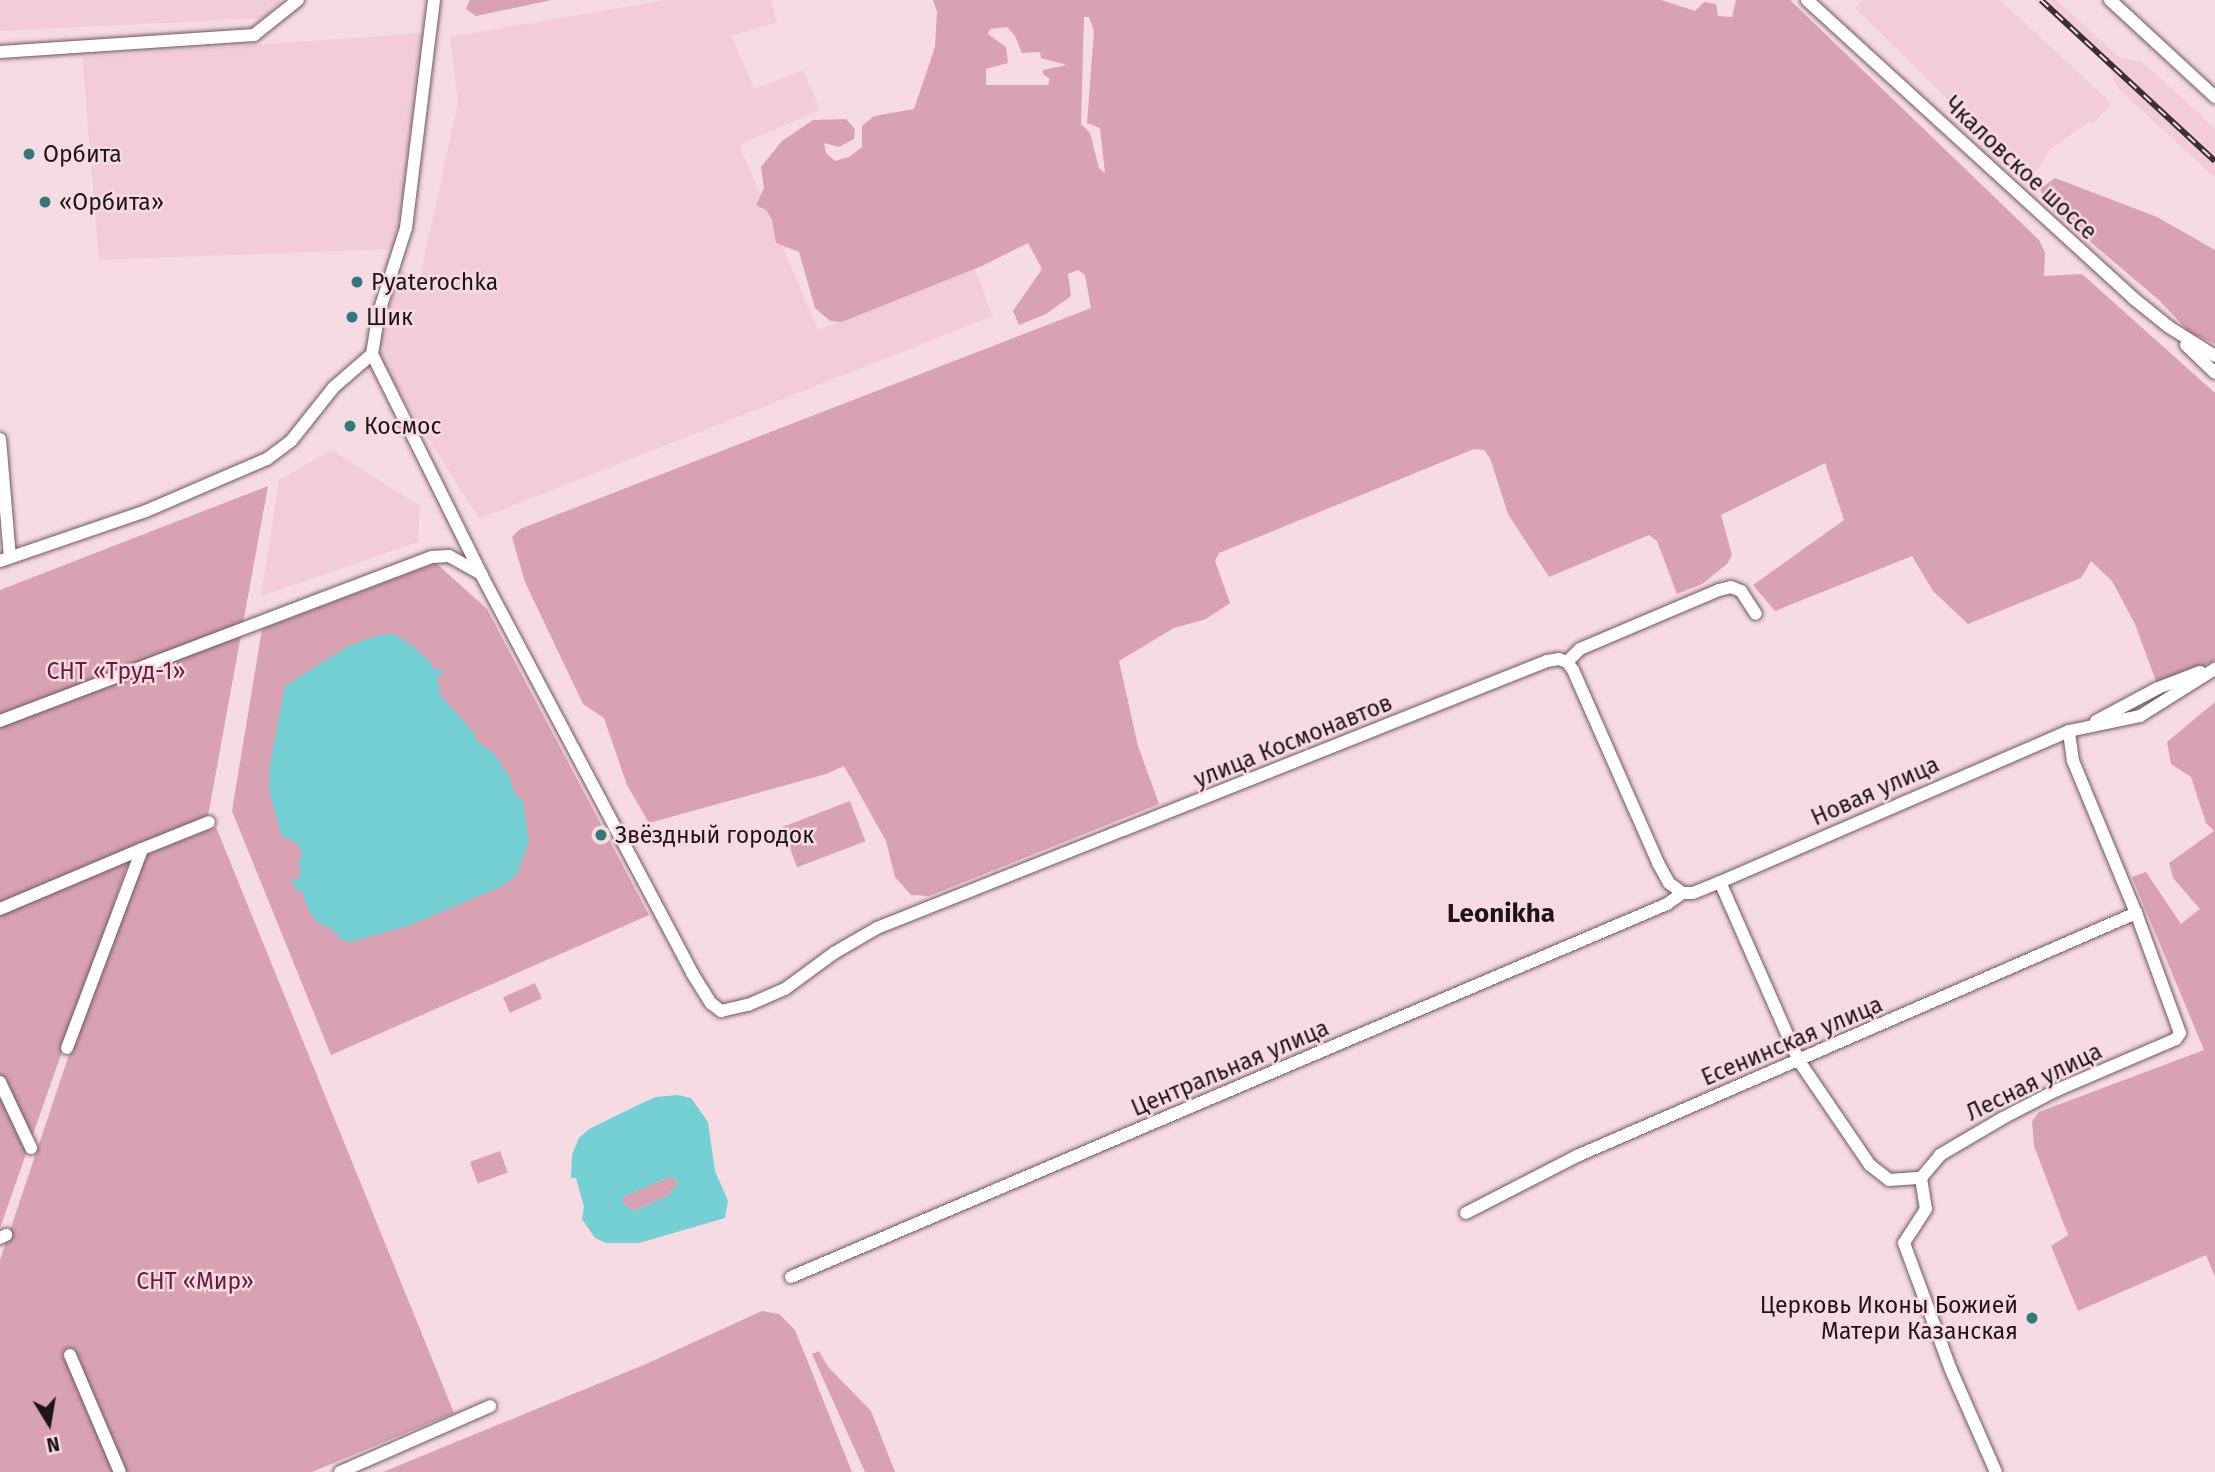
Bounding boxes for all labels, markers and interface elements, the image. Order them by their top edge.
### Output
street label: Чкаловское шоссе [1939,90,2103,246]
place label: Орбита [43,140,122,168]
marker: Орбита [21,146,37,162]
place label: «Орбита» [59,188,164,216]
marker: «Орбита» [37,194,53,210]
place label: Pyaterochka [371,268,498,296]
marker: Pyaterochka [349,274,365,290]
place label: Шик [366,303,413,331]
marker: Шик [344,309,360,325]
place label: Космос [364,412,442,440]
marker: Космос [342,418,358,434]
park label: СНТ «Труд-1» [46,657,186,685]
street label: улица Космонавтов [1190,689,1396,793]
street label: Новая улица [1807,750,1943,832]
place label: Звёздный городок [615,821,814,849]
marker: Звёздный городок [593,827,609,843]
district label: Leonikha [1447,898,1555,930]
street label: Есенинская улица [1697,990,1887,1092]
street label: Центральная улица [1127,1014,1333,1122]
street label: Лесная улица [1962,1037,2106,1127]
park label: СНТ «Мир» [136,1267,254,1295]
place label: Церковь Иконы Божией Матери Казанская [1760,1291,2018,1345]
marker: Церковь Иконы Божией Матери Казанская [2024,1310,2040,1326]
north arrow [14,1388,84,1458]
text: N [45,1432,61,1457]

